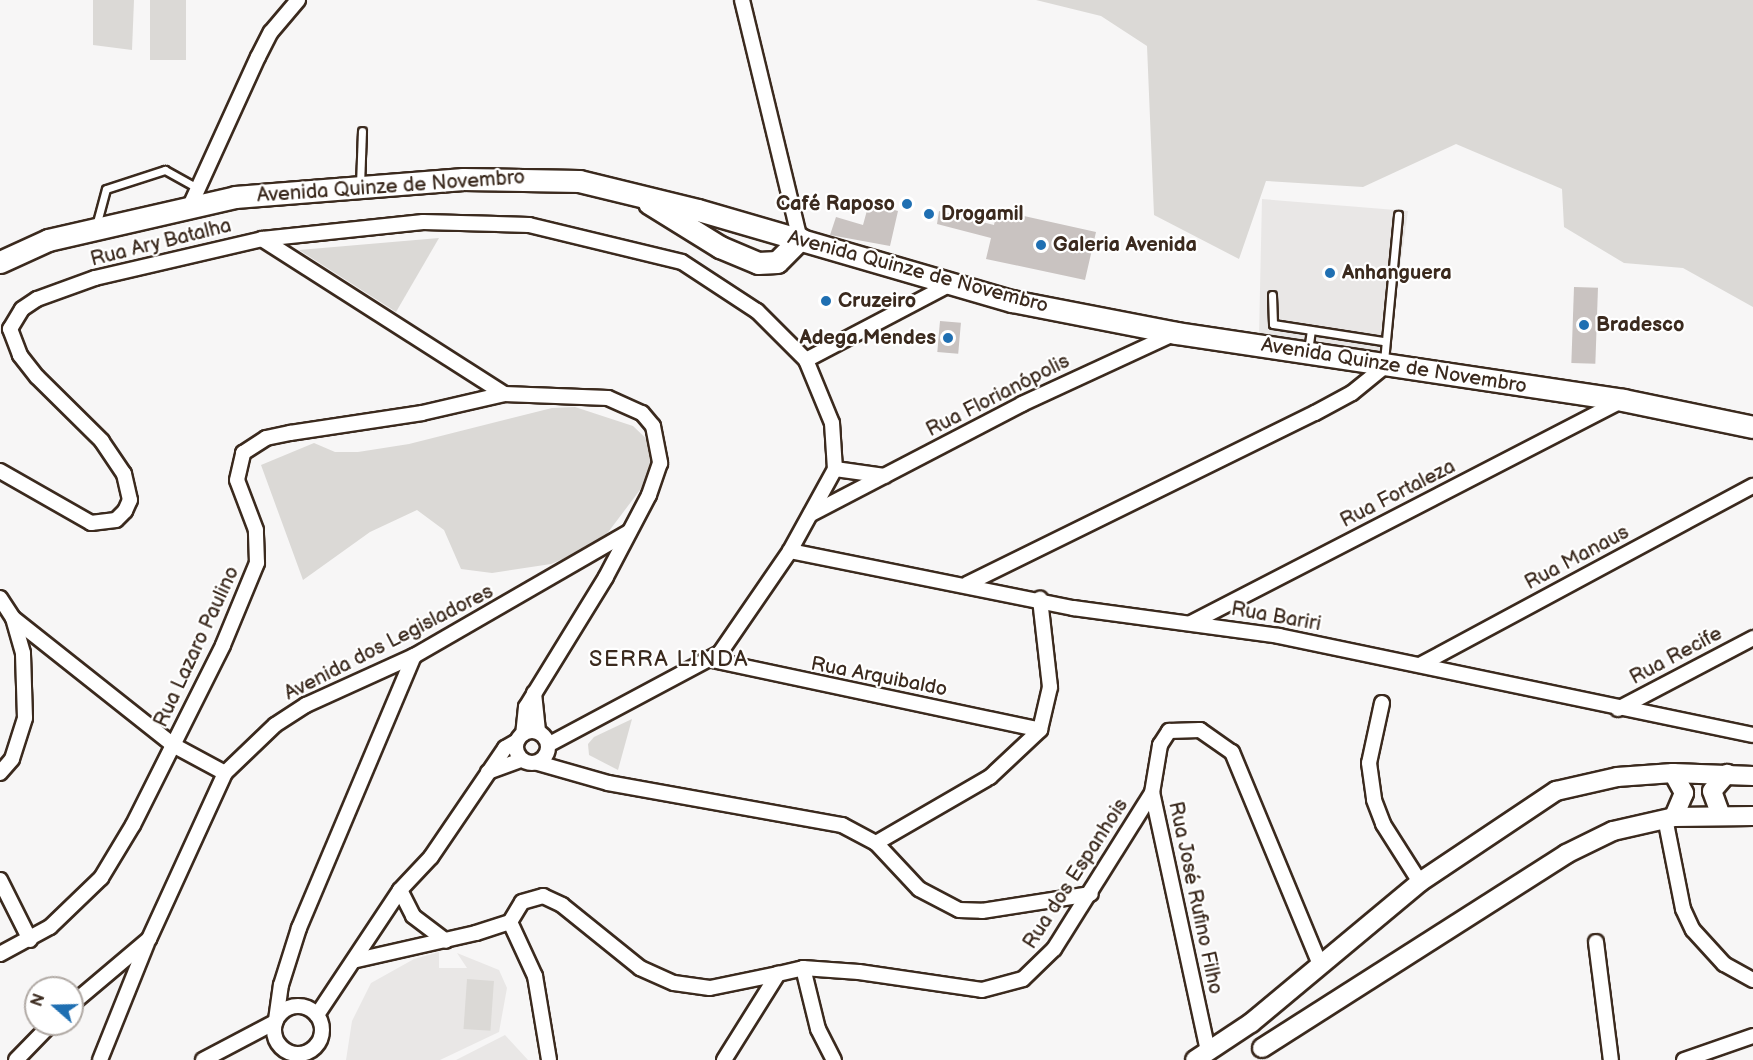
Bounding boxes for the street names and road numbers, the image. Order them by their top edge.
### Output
street label: Avenida Quinze de Novembro [256,166,526,208]
street label: Rua Ary Batalha [87,214,235,272]
street label: Avenida Quinze de Novembro [785,226,1051,318]
street label: Avenida Quinze de Novembro [1259,333,1529,399]
street label: Rua Florianópolis [922,350,1074,442]
street label: Rua Fortaleza [1336,455,1460,533]
street label: Rua Manaus [1521,521,1633,595]
street label: Rua Lazaro Paulino [149,563,245,731]
street label: Avenida dos Legisladores [281,580,497,706]
street label: Rua Bariri [1229,597,1323,637]
street label: Rua Recife [1626,622,1726,690]
street label: Rua Arquibaldo [809,652,949,702]
street label: Rua dos Espanhois [1018,794,1134,954]
street label: Rua José Rufino Filho [1163,799,1227,997]

